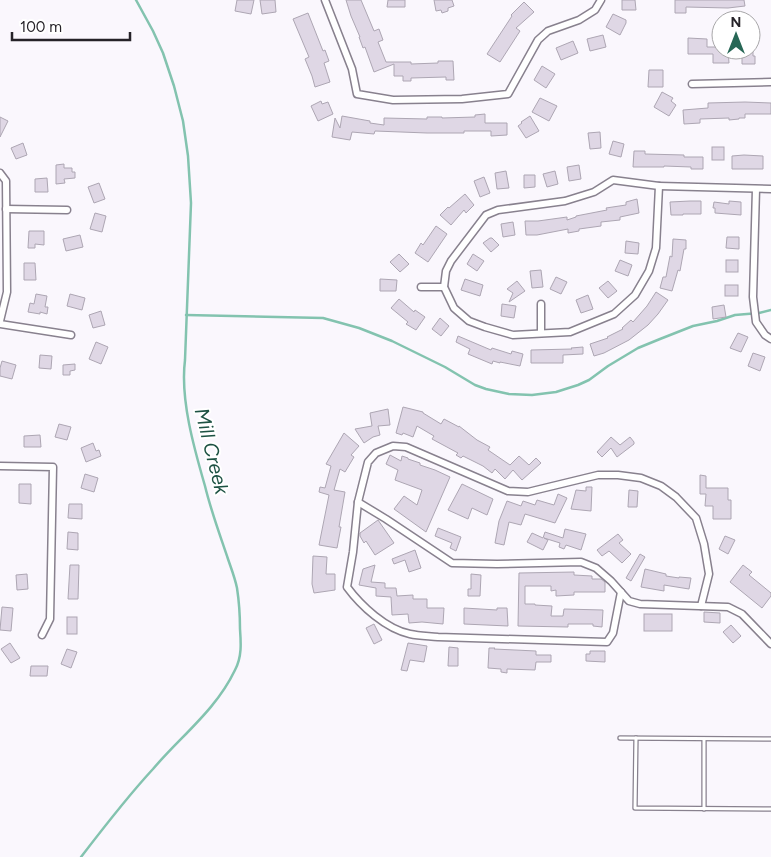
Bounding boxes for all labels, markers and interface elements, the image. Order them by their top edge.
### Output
scale bar [12,10,130,42]
north arrow [711,10,761,60]
text: N [731,14,741,31]
text: 100 m [20,18,62,36]
water label: Mill Creek [190,405,235,498]

